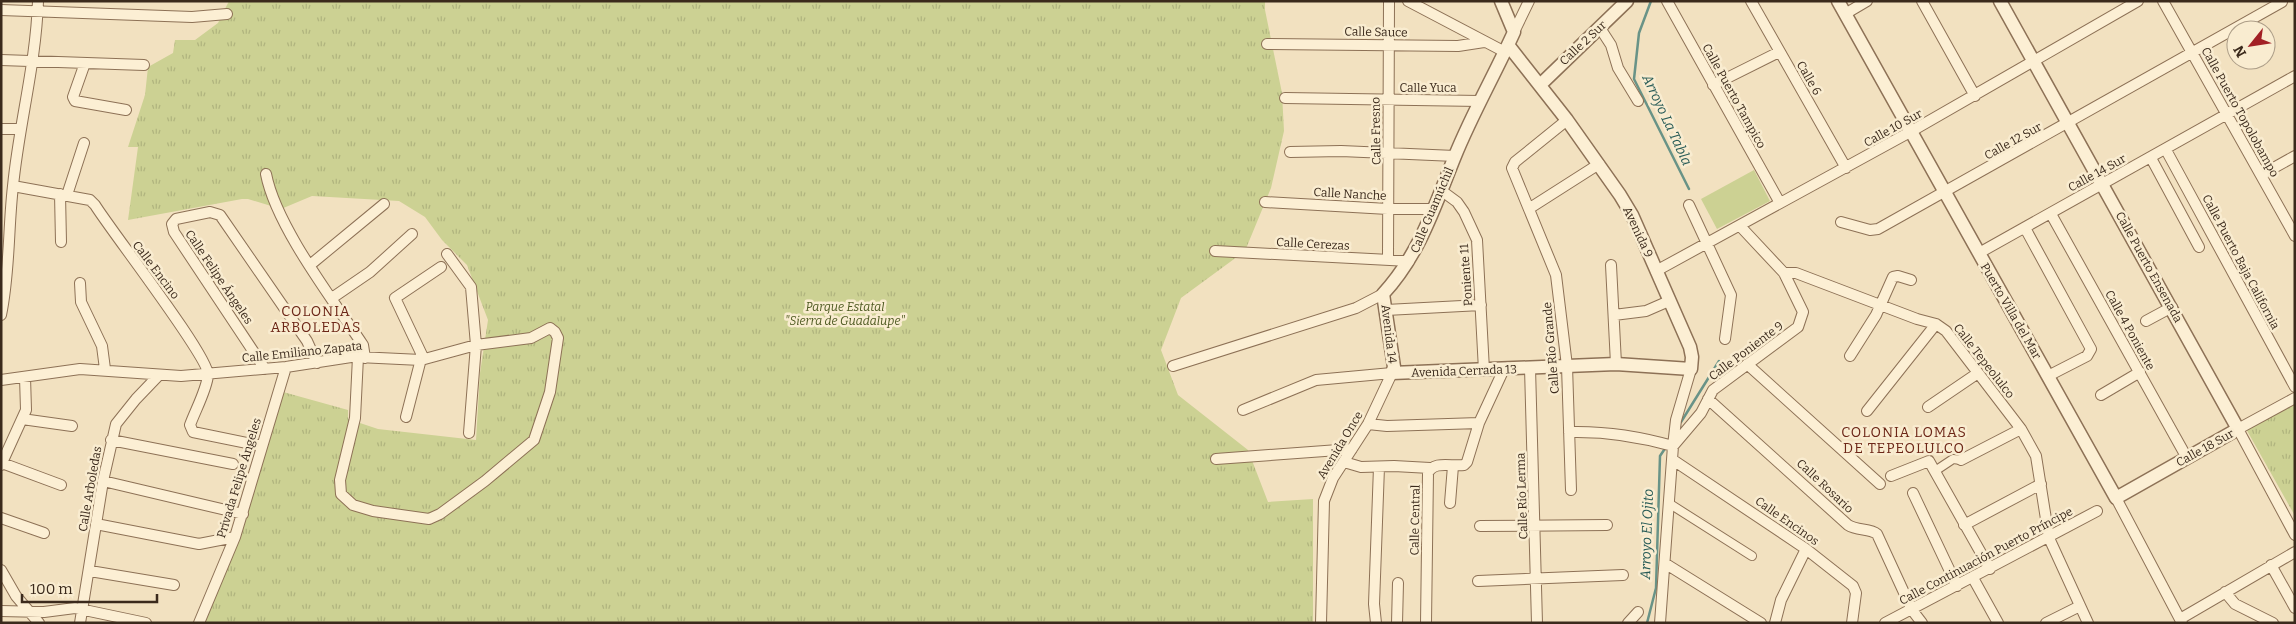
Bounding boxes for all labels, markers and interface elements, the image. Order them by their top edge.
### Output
street label: Calle 2 Sur [1557,17,1610,68]
north arrow [2226,20,2276,70]
street label: Calle Sauce [1344,24,1408,40]
street label: Calle Puerto Tampico [1699,41,1769,151]
text: N [2230,42,2250,60]
street label: Calle Puerto Topolobampo [2198,45,2282,180]
street label: Calle 6 [1794,58,1824,98]
water label: Arroyo La Tabla [1638,71,1696,168]
street label: Calle Yuca [1400,81,1457,95]
street label: Calle Fresno [1368,97,1384,165]
street label: Calle 10 Sur [1861,106,1925,150]
street label: Calle 12 Sur [1982,119,2045,163]
street label: Calle 14 Sur [2066,151,2129,195]
street label: Calle Guamúchil [1408,164,1457,255]
street label: Calle Nanche [1313,185,1387,203]
street label: Calle Puerto Baja California [2199,192,2283,332]
street label: Avenida 9 [1620,204,1656,260]
street label: Calle Puerto Ensenada [2113,209,2186,325]
street label: Calle Felipe Ángeles [182,227,257,327]
street label: Calle Cerezas [1276,235,1350,253]
street label: Calle Encino [130,238,182,302]
street label: Poniente 11 [1457,243,1475,306]
street label: Puerto Villa del Mar [1978,260,2045,362]
street label: Calle 4 Poniente [2102,288,2158,372]
park label: Parque Estatal "Sierra de Guadalupe" [785,300,905,328]
street label: Calle Río Grande [1540,301,1562,395]
district label: COLONIA ARBOLEDAS [271,303,361,336]
street label: Avenida 14 [1378,304,1400,364]
street label: Calle Poniente 9 [1706,319,1786,383]
street label: Calle Tepeolulco [1951,321,2017,401]
street label: Calle Emiliano Zapata [241,339,363,365]
street label: Avenida Cerrada 13 [1411,362,1517,380]
street label: Avenida Once [1314,409,1366,481]
street label: Privada Felipe Ángeles [213,416,264,540]
district label: COLONIA LOMAS DE TEPEOLULCO [1841,424,1967,457]
street label: Calle 18 Sur [2174,426,2237,470]
street label: Calle Arboledas [76,445,104,533]
street label: Calle Río Lerma [1513,452,1531,540]
street label: Calle Rosario [1794,456,1856,516]
street label: Calle Central [1407,484,1423,556]
water label: Arroyo El Ojito [1637,488,1657,581]
street label: Calle Encinos [1752,494,1822,548]
street label: Calle Continuación Puerto Príncipe [1897,504,2075,608]
scale bar [22,572,158,604]
text: 100 m [30,580,73,598]

